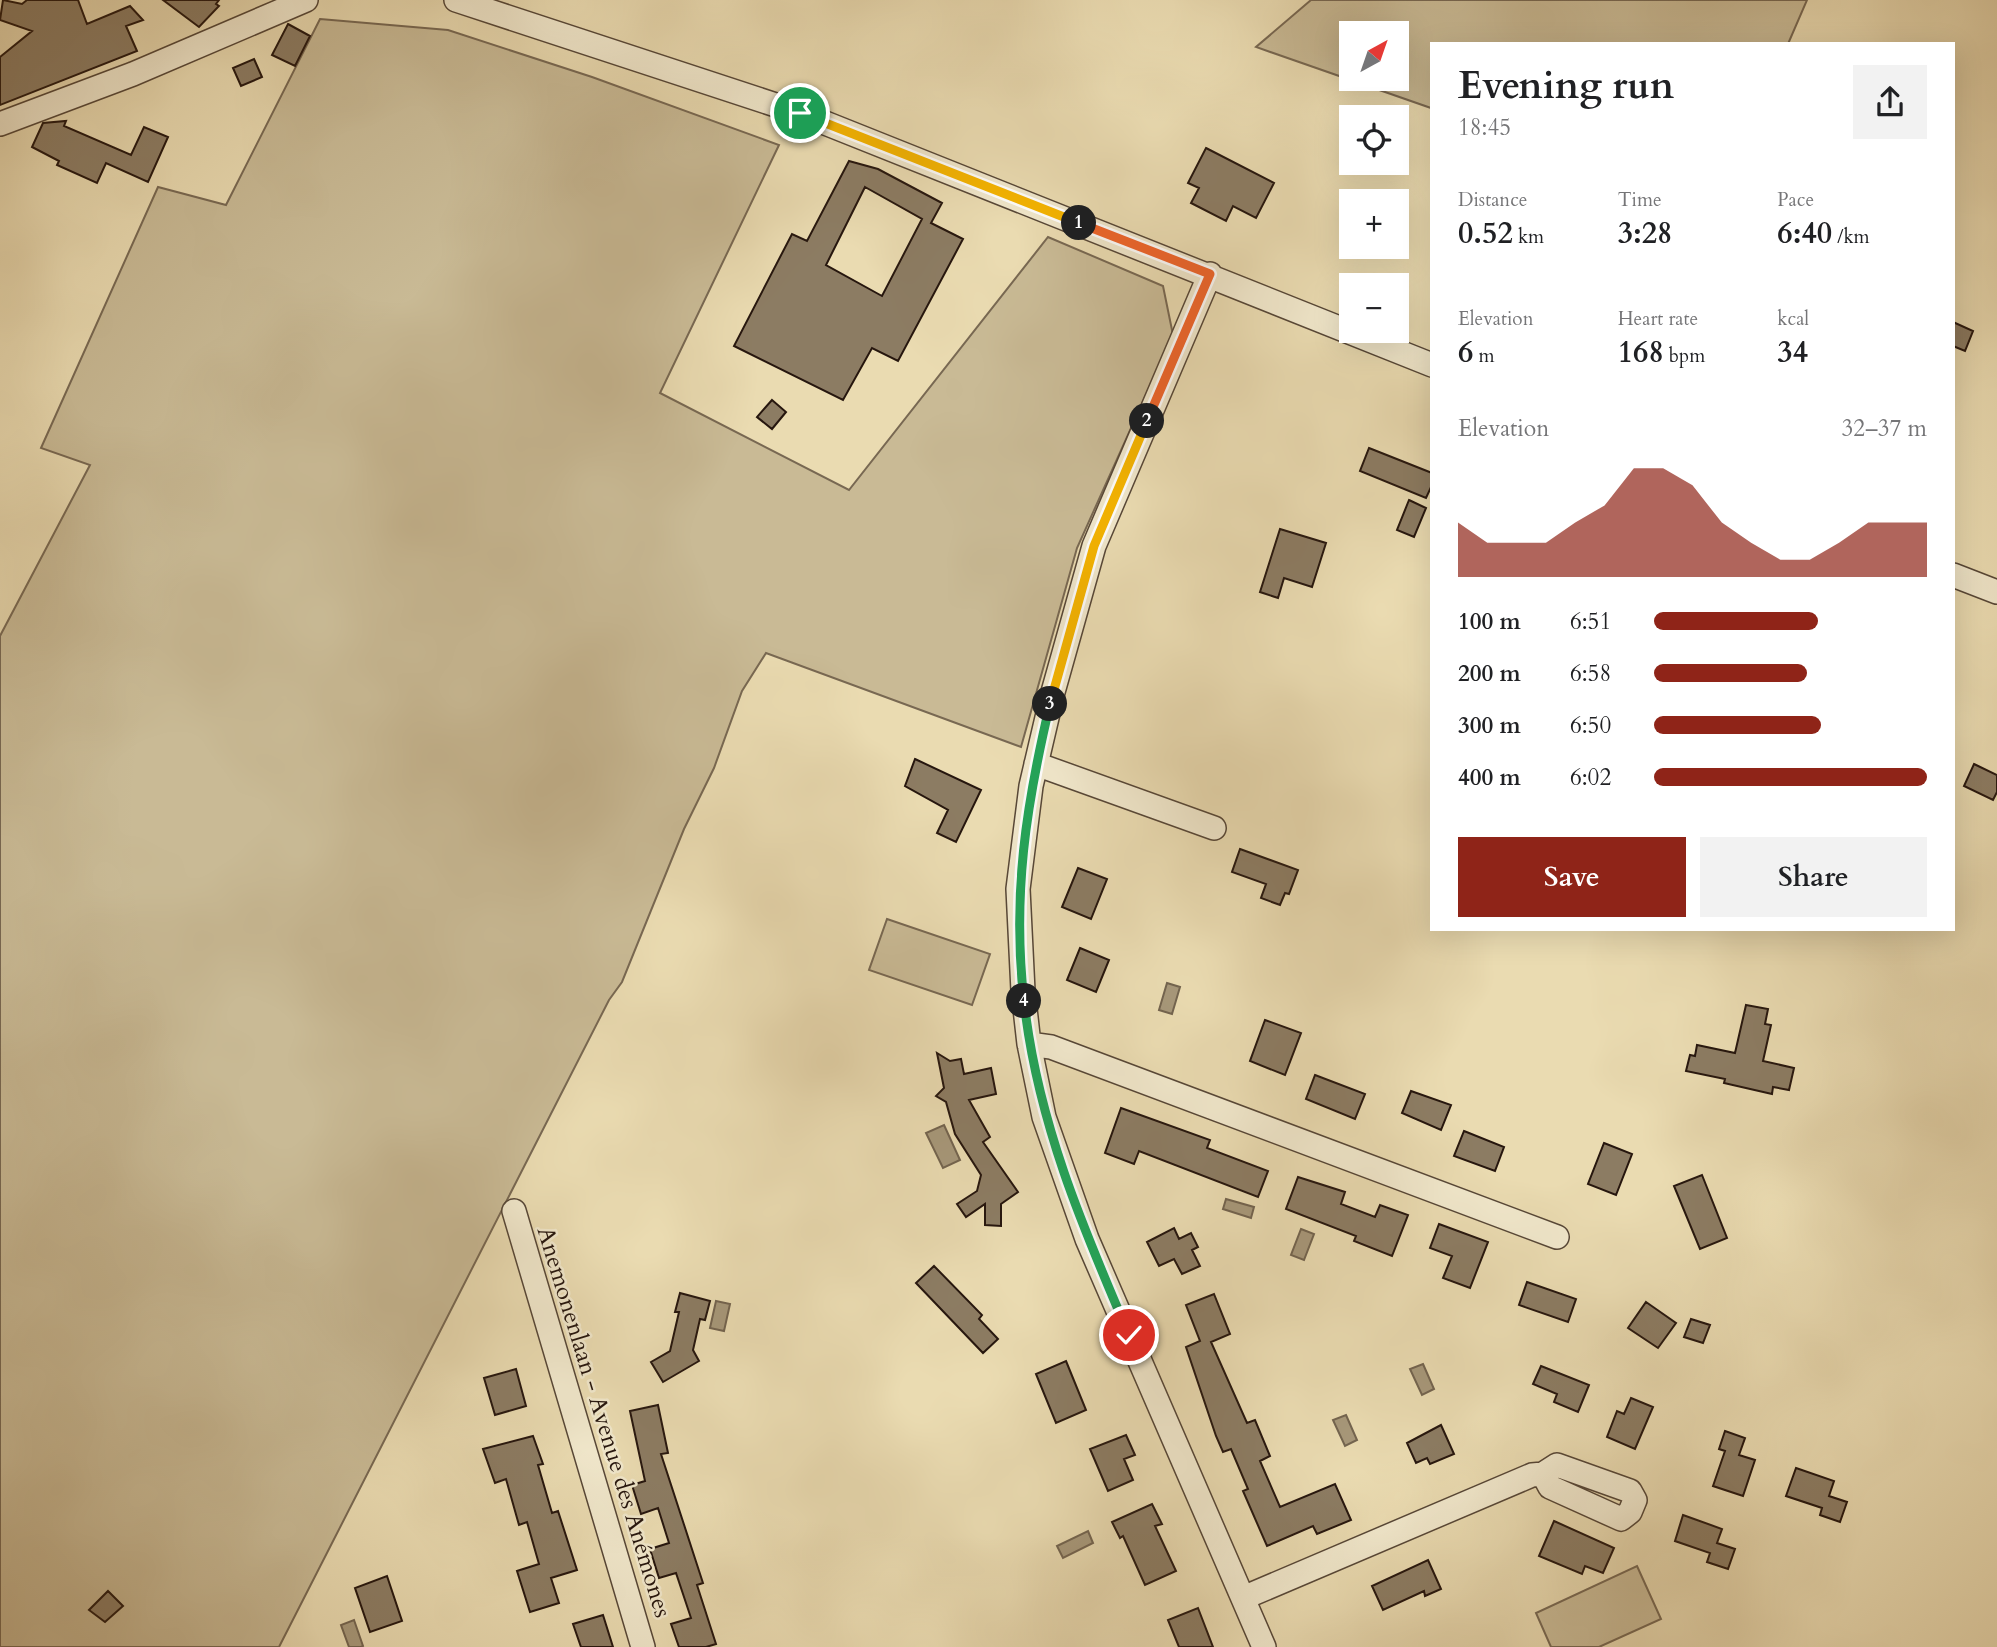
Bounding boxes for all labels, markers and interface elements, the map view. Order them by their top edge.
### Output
north arrow [1339,21,1409,91]
map controls [1339,21,1409,343]
text: Evening run [1458,60,1674,112]
button: share [1853,65,1927,139]
pin [770,83,830,143]
icon: arrive [781,94,819,132]
button: locate [1339,105,1409,175]
text: 18:45 [1458,112,1511,143]
text: Distance [1458,187,1527,213]
text: Time [1618,187,1662,213]
text: Pace [1777,187,1814,213]
button: + [1339,189,1409,259]
pin: 1 [1062,206,1096,241]
text: 1 [1074,209,1083,235]
text: 0.52 [1458,213,1513,254]
text: 3:28 [1618,213,1672,254]
text: 6:40 [1777,213,1832,254]
text: km [1513,224,1544,250]
text: /km [1832,224,1870,250]
button: − [1339,273,1409,343]
text: Elevation [1458,306,1533,332]
text: Heart rate [1618,306,1698,332]
text: kcal [1777,306,1809,332]
text: 6 [1458,332,1473,373]
text: 168 [1618,332,1664,373]
text: 34 [1777,332,1808,373]
text: m [1473,343,1495,369]
text: bpm [1664,343,1705,369]
pin: 2 [1130,404,1164,438]
text: 2 [1142,407,1151,433]
text: Elevation [1458,413,1549,444]
text: 32–37 m [1842,413,1927,444]
text: 100 m [1458,606,1521,637]
text: 6:51 [1570,606,1611,637]
text: 200 m [1458,658,1521,689]
text: 6:58 [1570,658,1611,689]
pin: 3 [1032,686,1068,722]
text: 3 [1045,690,1054,716]
text: 300 m [1458,710,1521,741]
text: 6:50 [1570,710,1611,741]
text: 400 m [1458,762,1521,793]
text: 6:02 [1570,762,1611,793]
button: Save [1458,837,1686,917]
button: Share [1700,837,1927,917]
pin: 4 [1006,984,1042,1018]
text: 4 [1019,987,1028,1013]
street label: Anemonenlaan - Avenue des Anémones [529,1223,679,1621]
pin [1099,1305,1159,1365]
icon: check [1110,1316,1148,1354]

